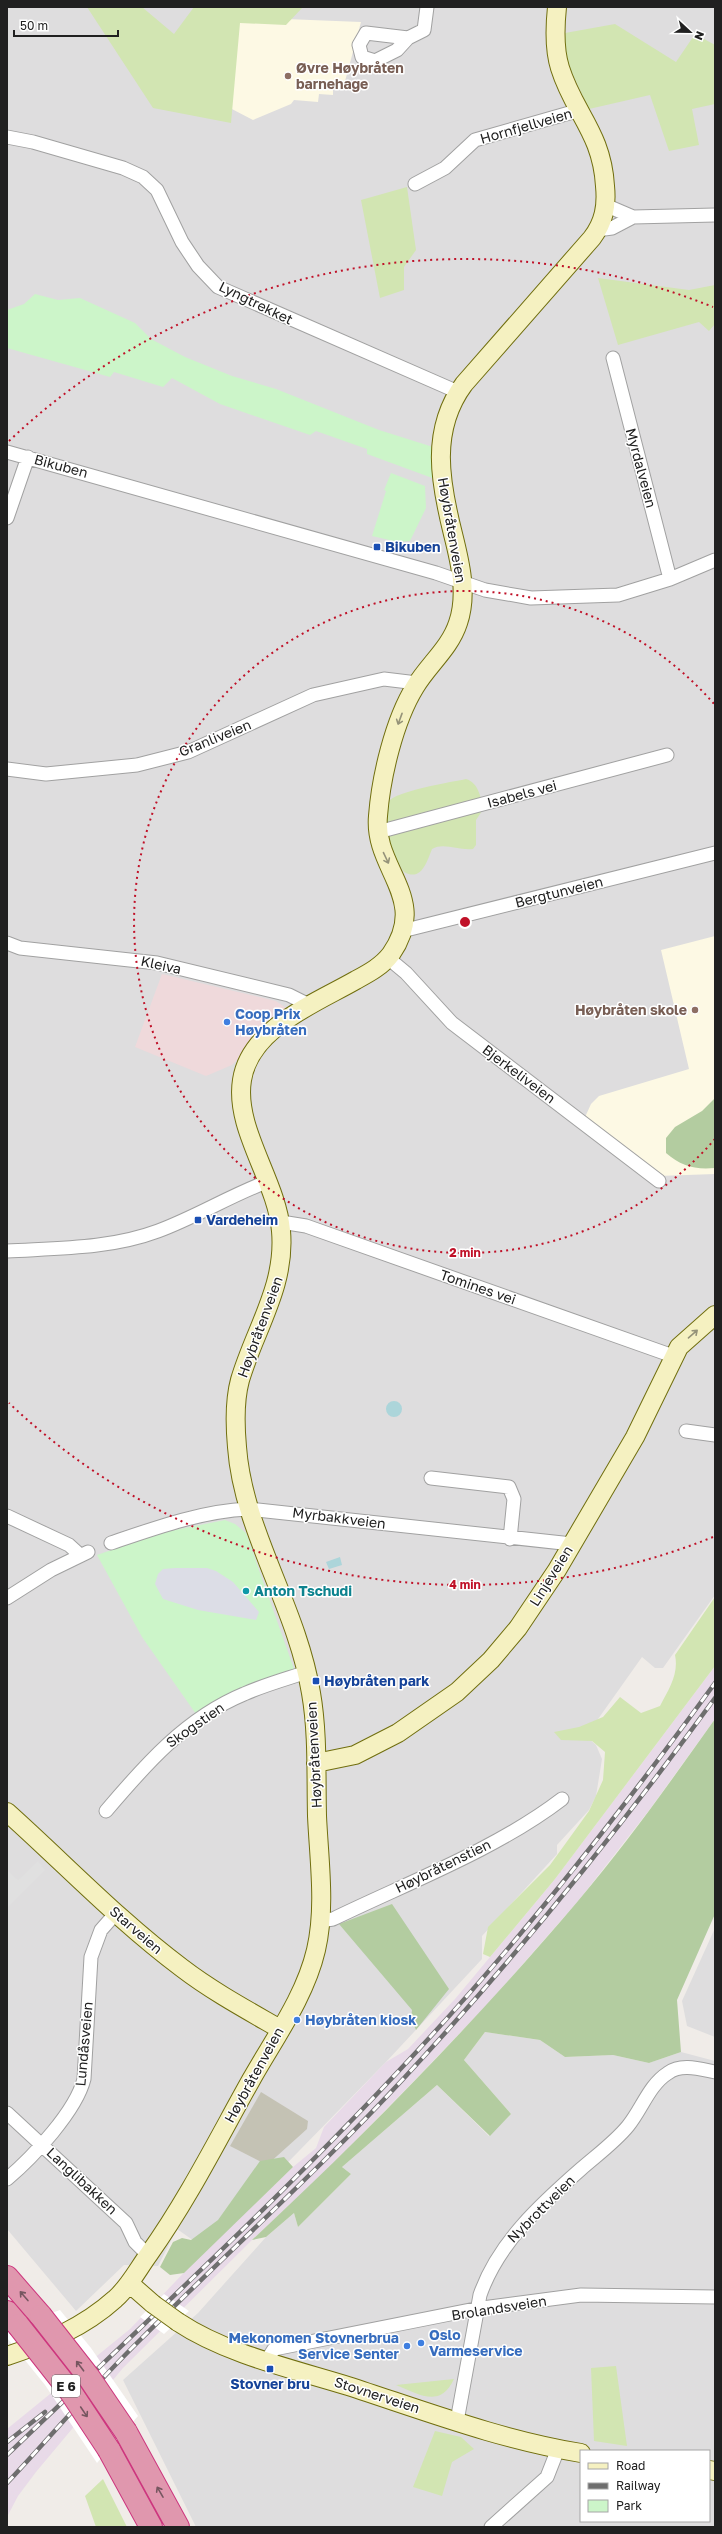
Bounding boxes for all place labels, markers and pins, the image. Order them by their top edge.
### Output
place label: Øvre Høybråten barnehage [296,59,404,92]
marker: Øvre Høybråten barnehage [283,71,293,81]
place label: Bikuben [385,538,441,555]
marker: Bikuben [372,542,382,552]
centre of rings [458,915,472,929]
place label: Høybråten skole [575,1001,687,1018]
place label: Coop Prix Høybråten [235,1005,307,1038]
marker: Høybråten skole [690,1005,700,1015]
marker: Coop Prix Høybråten [222,1017,232,1027]
place label: Vardeheim [206,1211,278,1228]
marker: Vardeheim [193,1215,203,1225]
place label: Anton Tschudi [254,1582,352,1599]
marker: Anton Tschudi [241,1586,251,1596]
place label: Høybråten park [324,1672,429,1689]
marker: Høybråten park [311,1676,321,1686]
place label: Høybråten kiosk [305,2011,416,2028]
marker: Høybråten kiosk [292,2015,302,2025]
place label: Oslo Varmeservice [429,2326,523,2359]
place label: Mekonomen Stovnerbrua Service Senter [229,2329,400,2362]
marker: Oslo Varmeservice [416,2338,426,2348]
marker: Mekonomen Stovnerbrua Service Senter [402,2341,412,2351]
marker: Stovner bru [265,2364,275,2374]
place label: Stovner bru [230,2375,310,2392]

